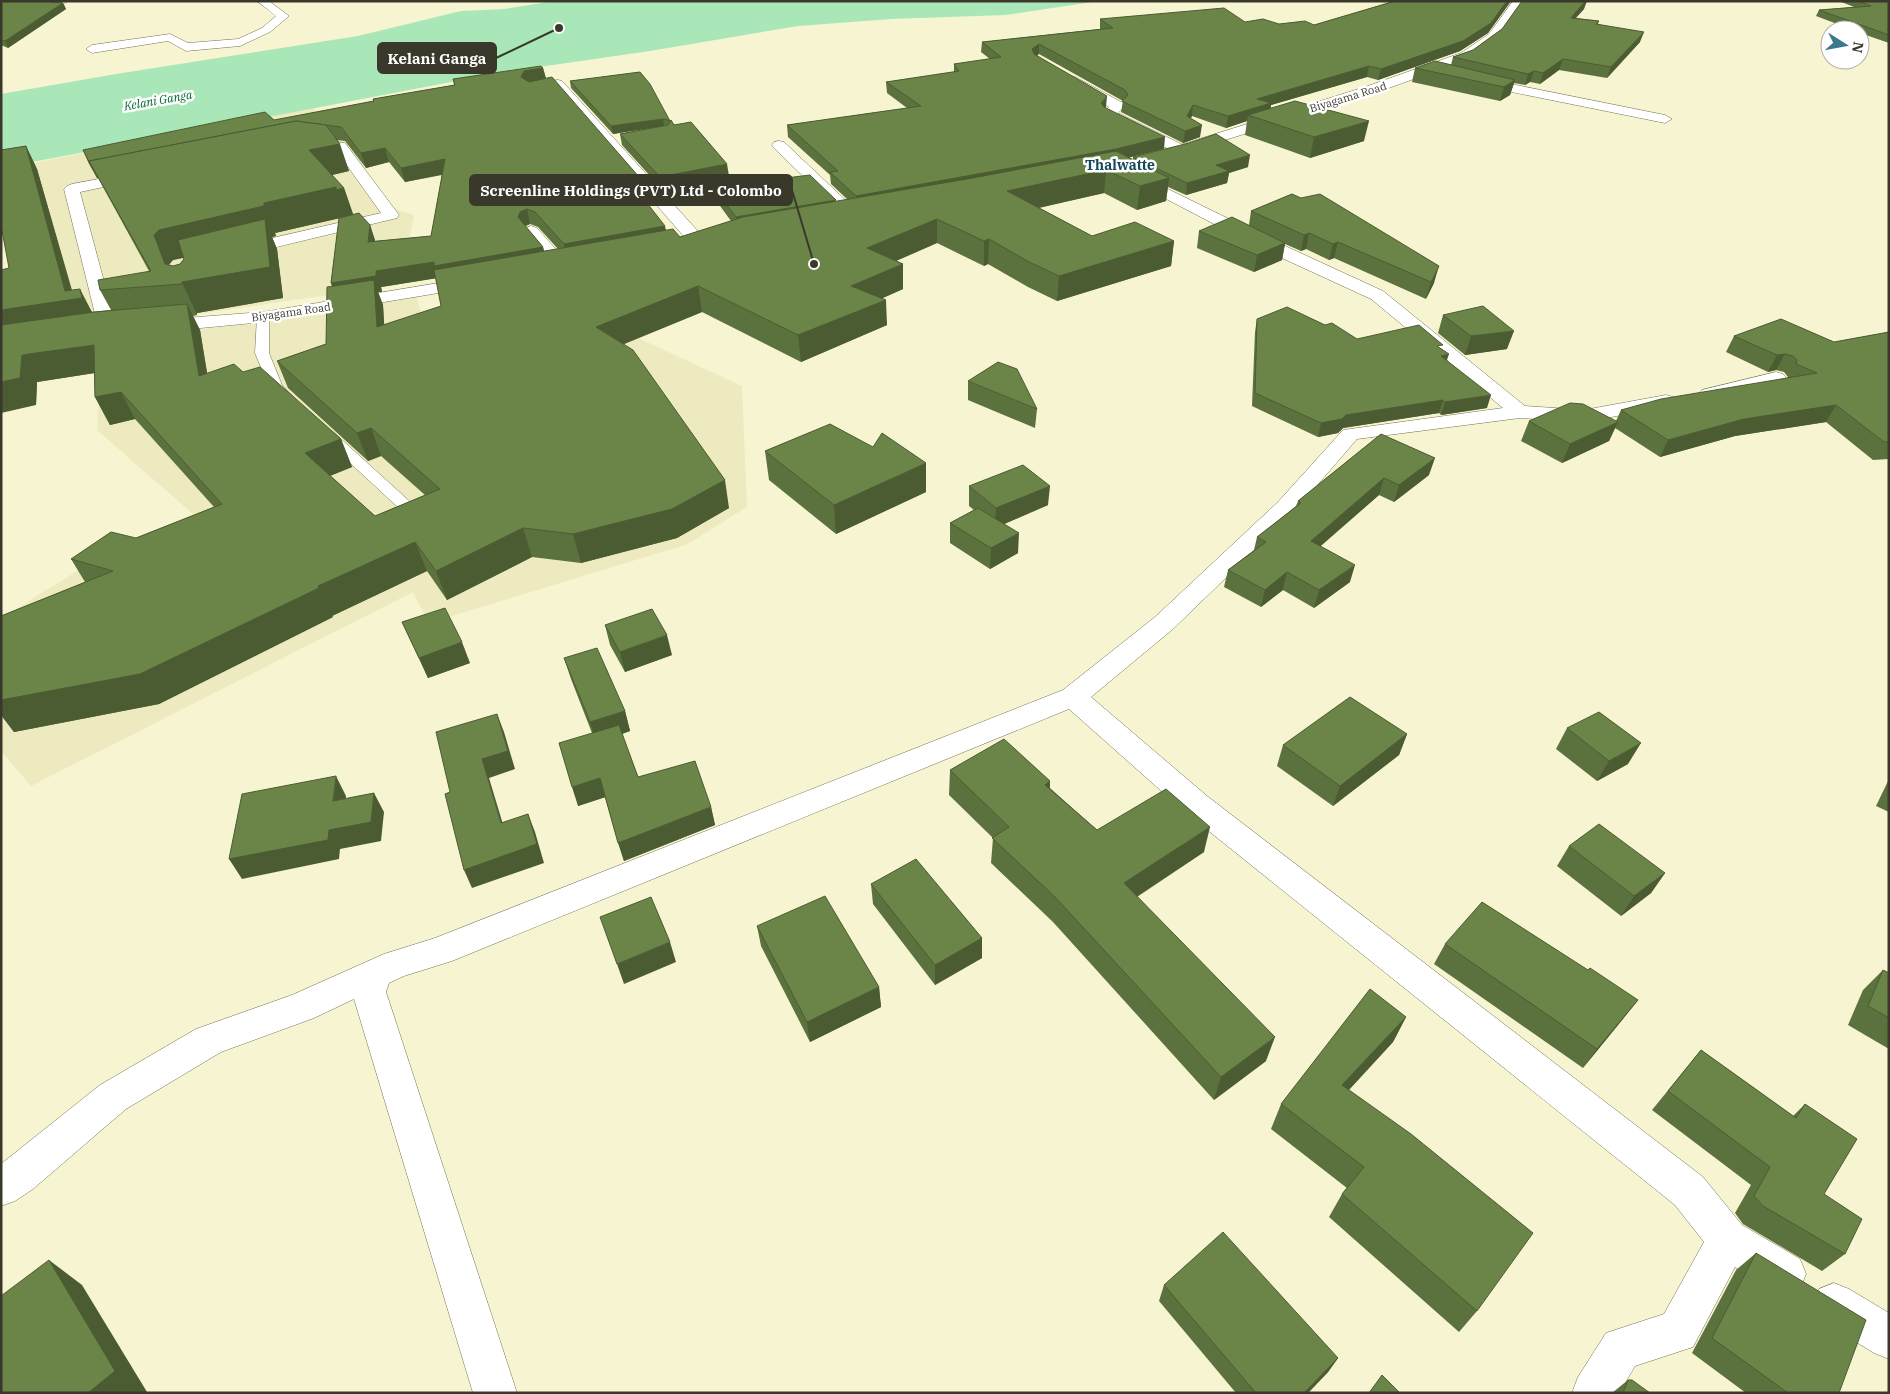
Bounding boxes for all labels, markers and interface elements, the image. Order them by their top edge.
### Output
north arrow [1820,20,1870,70]
text: N [1848,40,1868,55]
callout: Kelani Ganga [378,43,496,73]
text: Kelani Ganga [388,49,487,68]
street label: Biyagama Road [1308,79,1388,115]
water label: Kelani Ganga [122,87,194,114]
district label: Thalwatte [1085,156,1155,174]
callout: Screenline Holdings (PVT) Ltd - Colombo [470,175,792,205]
text: Screenline Holdings (PVT) Ltd - Colombo [480,181,782,200]
street label: Biyagama Road [251,299,332,324]

